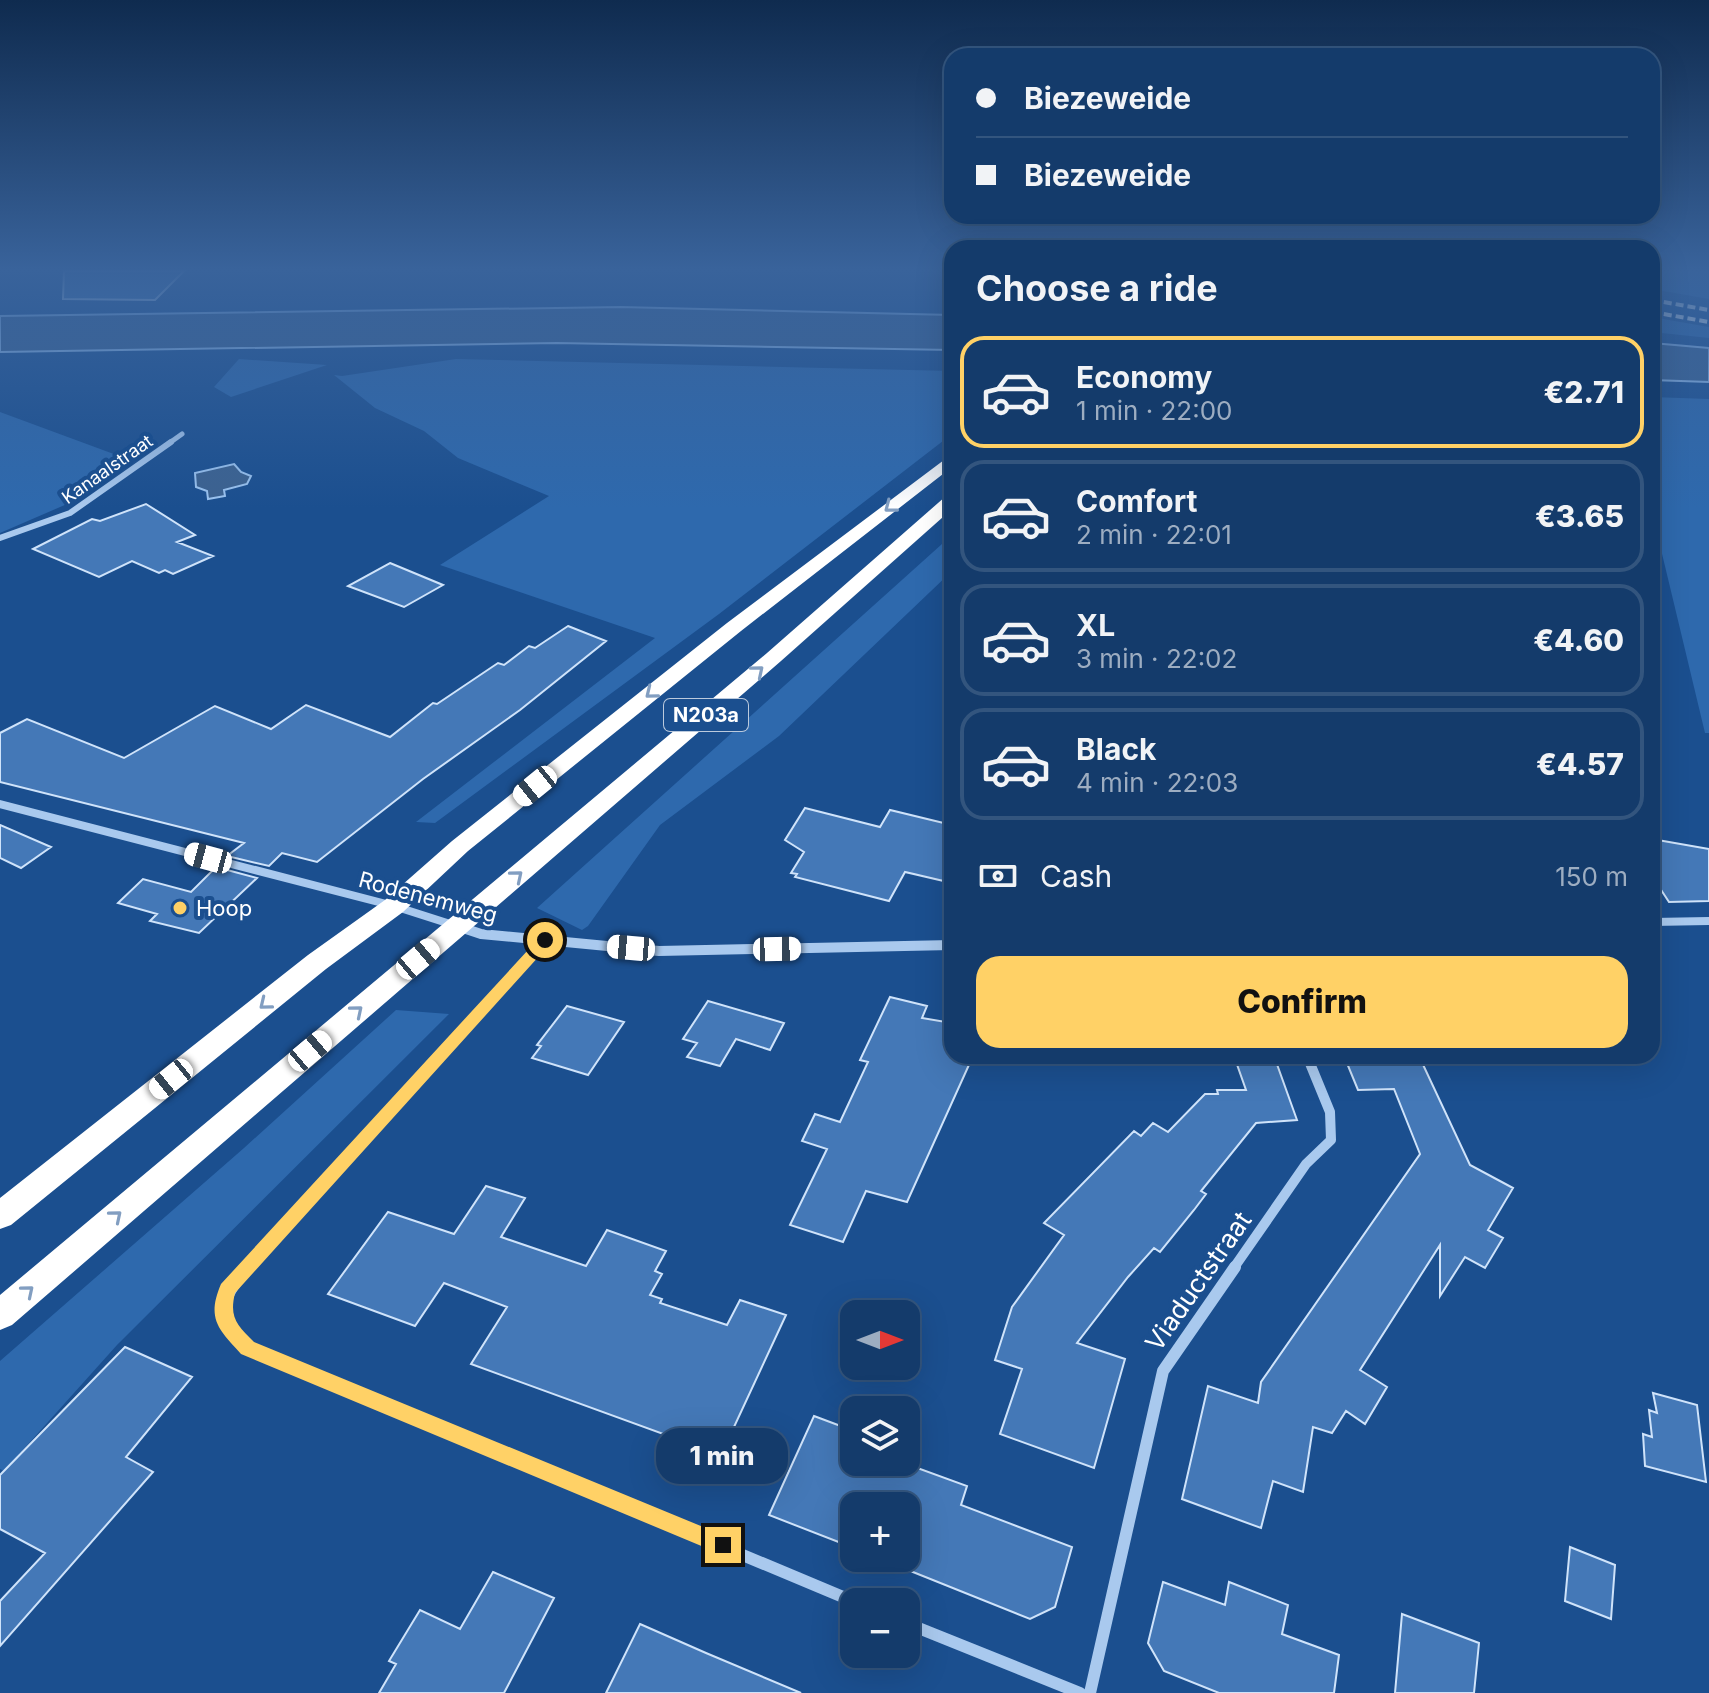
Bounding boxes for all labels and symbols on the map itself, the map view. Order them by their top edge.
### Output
street label: Kanaalstraat [58,430,156,508]
one-way arrow [885,498,899,512]
one-way arrow [748,666,763,681]
one-way arrow [646,683,660,698]
road number: N203a [664,699,748,731]
car [509,762,561,810]
car [182,840,234,876]
street label: Rodenemweg [356,866,500,928]
one-way arrow [508,871,522,886]
place label: Hoop [196,895,252,921]
marker: Hoop [171,899,189,917]
route start [527,922,563,958]
car [392,934,444,984]
car [606,934,656,962]
car [753,937,801,961]
one-way arrow [259,994,274,1008]
one-way arrow [347,1006,362,1021]
car [284,1026,336,1076]
car [145,1055,197,1103]
street label: Viaductstraat [1139,1205,1257,1357]
one-way arrow [107,1211,122,1226]
one-way arrow [19,1286,34,1301]
north arrow [840,1300,920,1380]
callout: 1 min [657,1429,789,1485]
route end [705,1527,741,1563]

